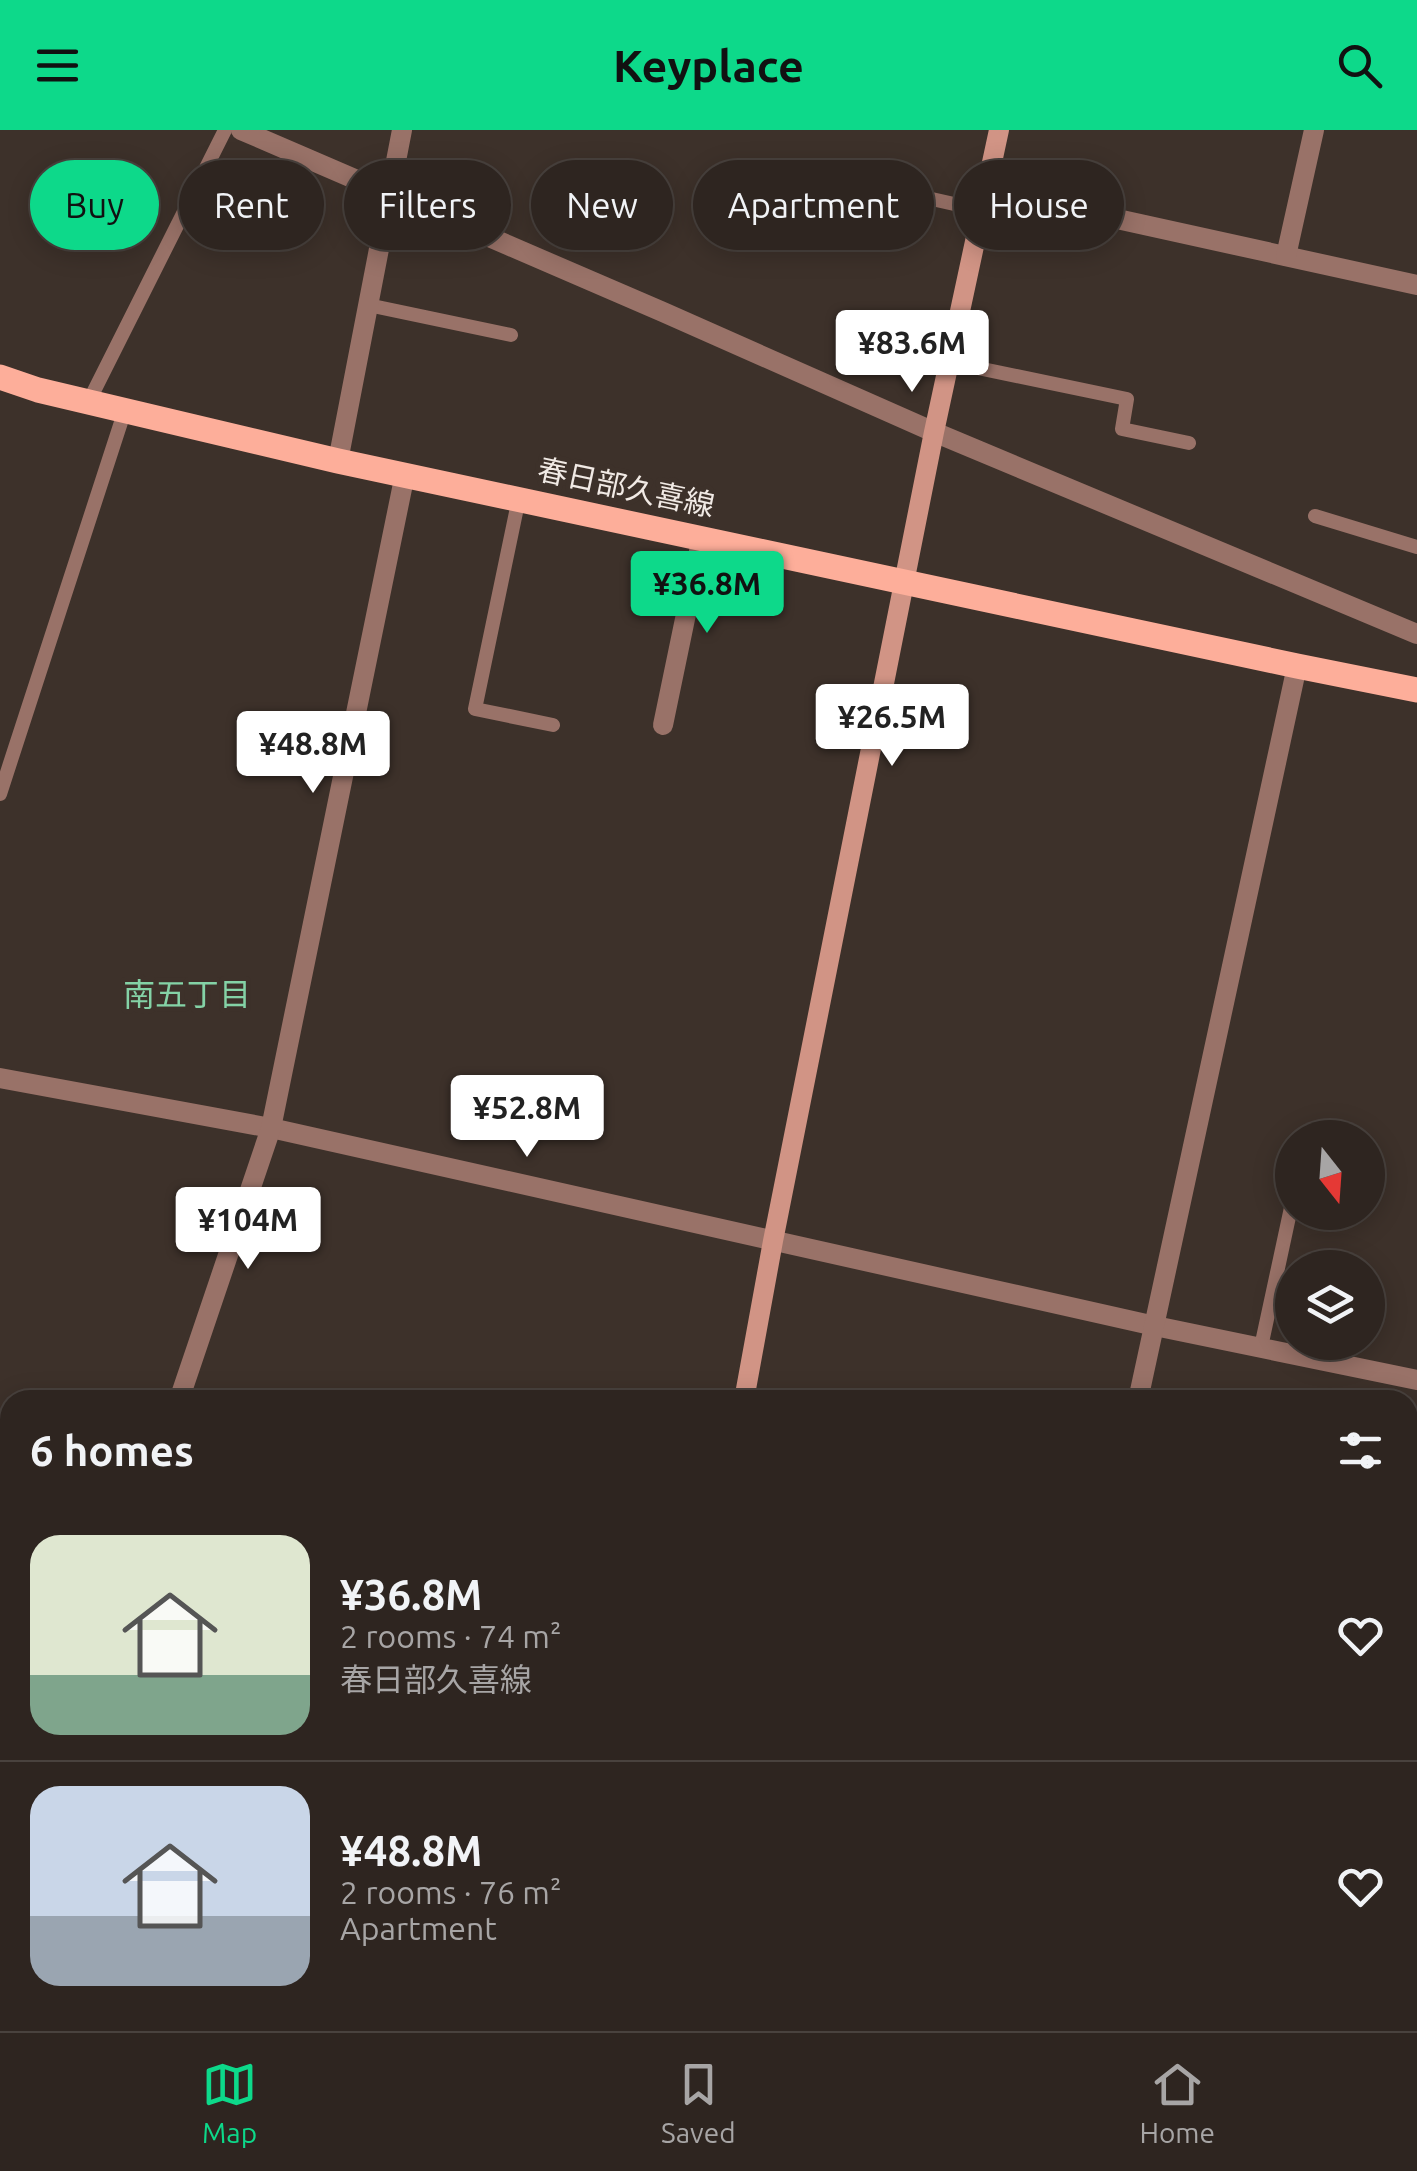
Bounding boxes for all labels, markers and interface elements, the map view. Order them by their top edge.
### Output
icon: menu [30,38,85,93]
icon: search [1332,38,1387,93]
text: Keyplace [613,40,804,91]
chip: Buy [30,160,159,250]
chip: Rent [179,160,324,250]
chip: Filters [344,160,511,250]
chip: New [531,160,673,250]
chip: Apartment [693,160,934,250]
chip: House [954,160,1124,250]
pin: ¥83.6M [831,310,993,395]
text: ¥83.6M [858,324,966,360]
street label: 春日部久喜線 [535,452,718,522]
pin: ¥36.8M [626,551,788,636]
text: ¥36.8M [653,565,761,601]
pin: ¥26.5M [811,684,973,769]
text: ¥26.5M [838,698,946,734]
pin: ¥48.8M [232,711,394,796]
text: ¥48.8M [259,725,367,761]
district label: 南五丁目 [123,976,251,1012]
pin: ¥52.8M [446,1075,608,1160]
text: ¥52.8M [473,1089,581,1125]
north arrow [1275,1120,1385,1230]
map controls [1275,1120,1385,1360]
pin: ¥104M [178,1187,318,1272]
text: ¥104M [198,1201,298,1237]
button: layers [1275,1250,1385,1360]
icon: filters [1333,1423,1388,1478]
text: 6 homes [30,1427,194,1474]
text: ¥36.8M [340,1571,482,1618]
icon: home [110,1575,230,1695]
icon: heart [1333,1608,1388,1663]
text: 2 rooms · 74 m² [340,1618,561,1654]
text: 春日部久喜線 [340,1661,532,1697]
icon: home [110,1826,230,1946]
text: ¥48.8M [340,1827,482,1874]
icon: heart [1333,1859,1388,1914]
text: 2 rooms · 76 m² [340,1874,561,1910]
text: Apartment [340,1910,497,1946]
tab: Map [202,2057,257,2148]
tab: Saved [661,2057,736,2148]
tab: Home [1139,2057,1215,2148]

